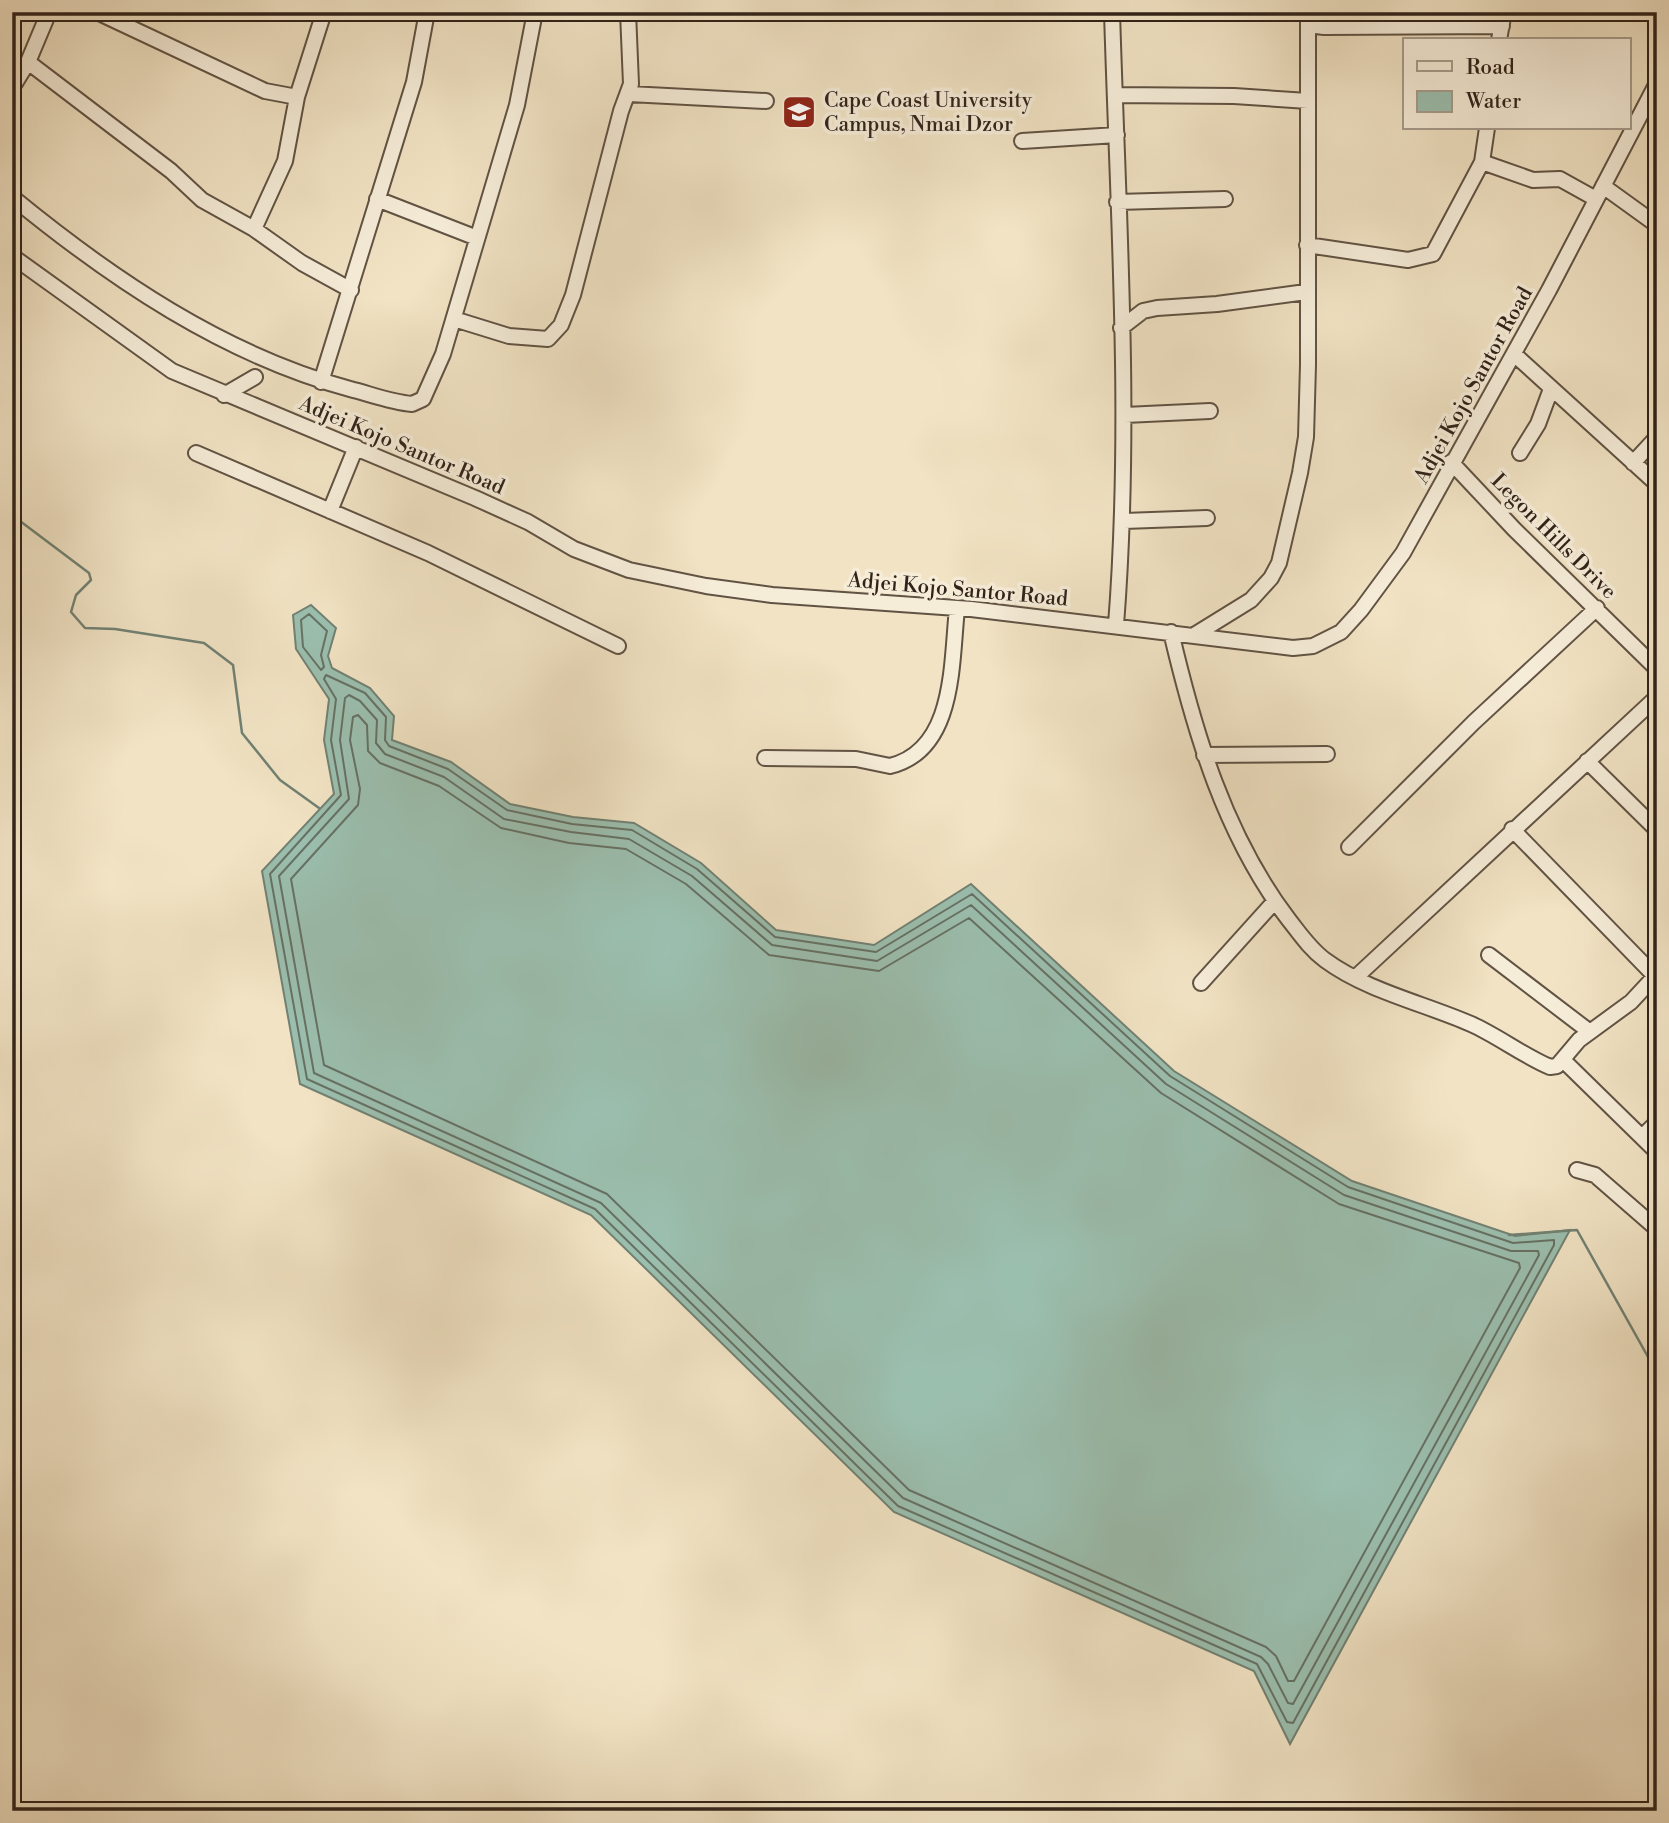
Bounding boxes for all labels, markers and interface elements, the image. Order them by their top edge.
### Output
legend [1403,38,1630,130]
text: Road [1466,55,1515,81]
place label: Cape Coast University Campus, Nmai Dzor [824,88,1033,138]
text: Water [1465,89,1521,115]
school or university icon: Cape Coast University Campus, Nmai Dzor [780,93,818,131]
street label: Adjei Kojo Santor Road [1408,282,1539,489]
street label: Adjei Kojo Santor Road [294,390,508,501]
street label: Legon Hills Drive [1485,468,1622,605]
street label: Adjei Kojo Santor Road [846,567,1069,613]

